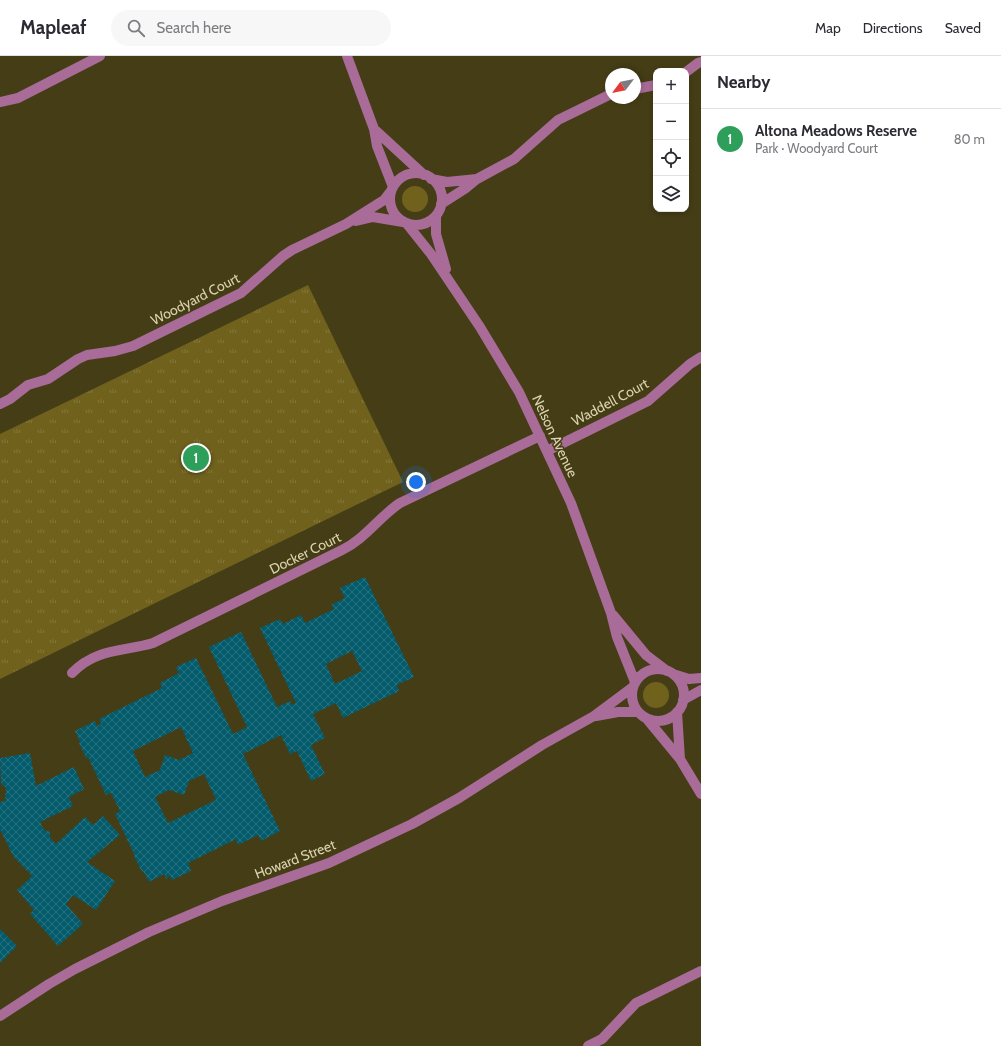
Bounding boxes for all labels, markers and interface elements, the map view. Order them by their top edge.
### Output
search box [111,10,391,46]
text: Mapleaf [20,16,87,39]
icon: search [125,17,147,39]
text: Search here [157,19,231,37]
text: Map [815,19,841,37]
text: Directions [863,19,923,37]
text: Saved [945,19,981,37]
north arrow [605,68,641,104]
map controls [653,68,689,212]
button: + [653,68,689,104]
text: Nearby [717,72,770,92]
button: − [653,104,689,140]
text: Altona Meadows Reserve [755,122,917,140]
text: 1 [728,131,732,147]
text: 80 m [954,131,985,147]
button: locate [653,140,689,176]
text: Park · Woodyard Court [755,140,878,156]
button: layers [653,176,689,212]
street label: Woodyard Court [148,269,243,329]
street label: Waddell Court [568,374,652,430]
street label: Nelson Avenue [528,392,582,480]
pin: 1 [183,443,209,473]
your location [406,472,426,492]
street label: Docker Court [266,528,344,578]
street label: Howard Street [252,835,338,883]

